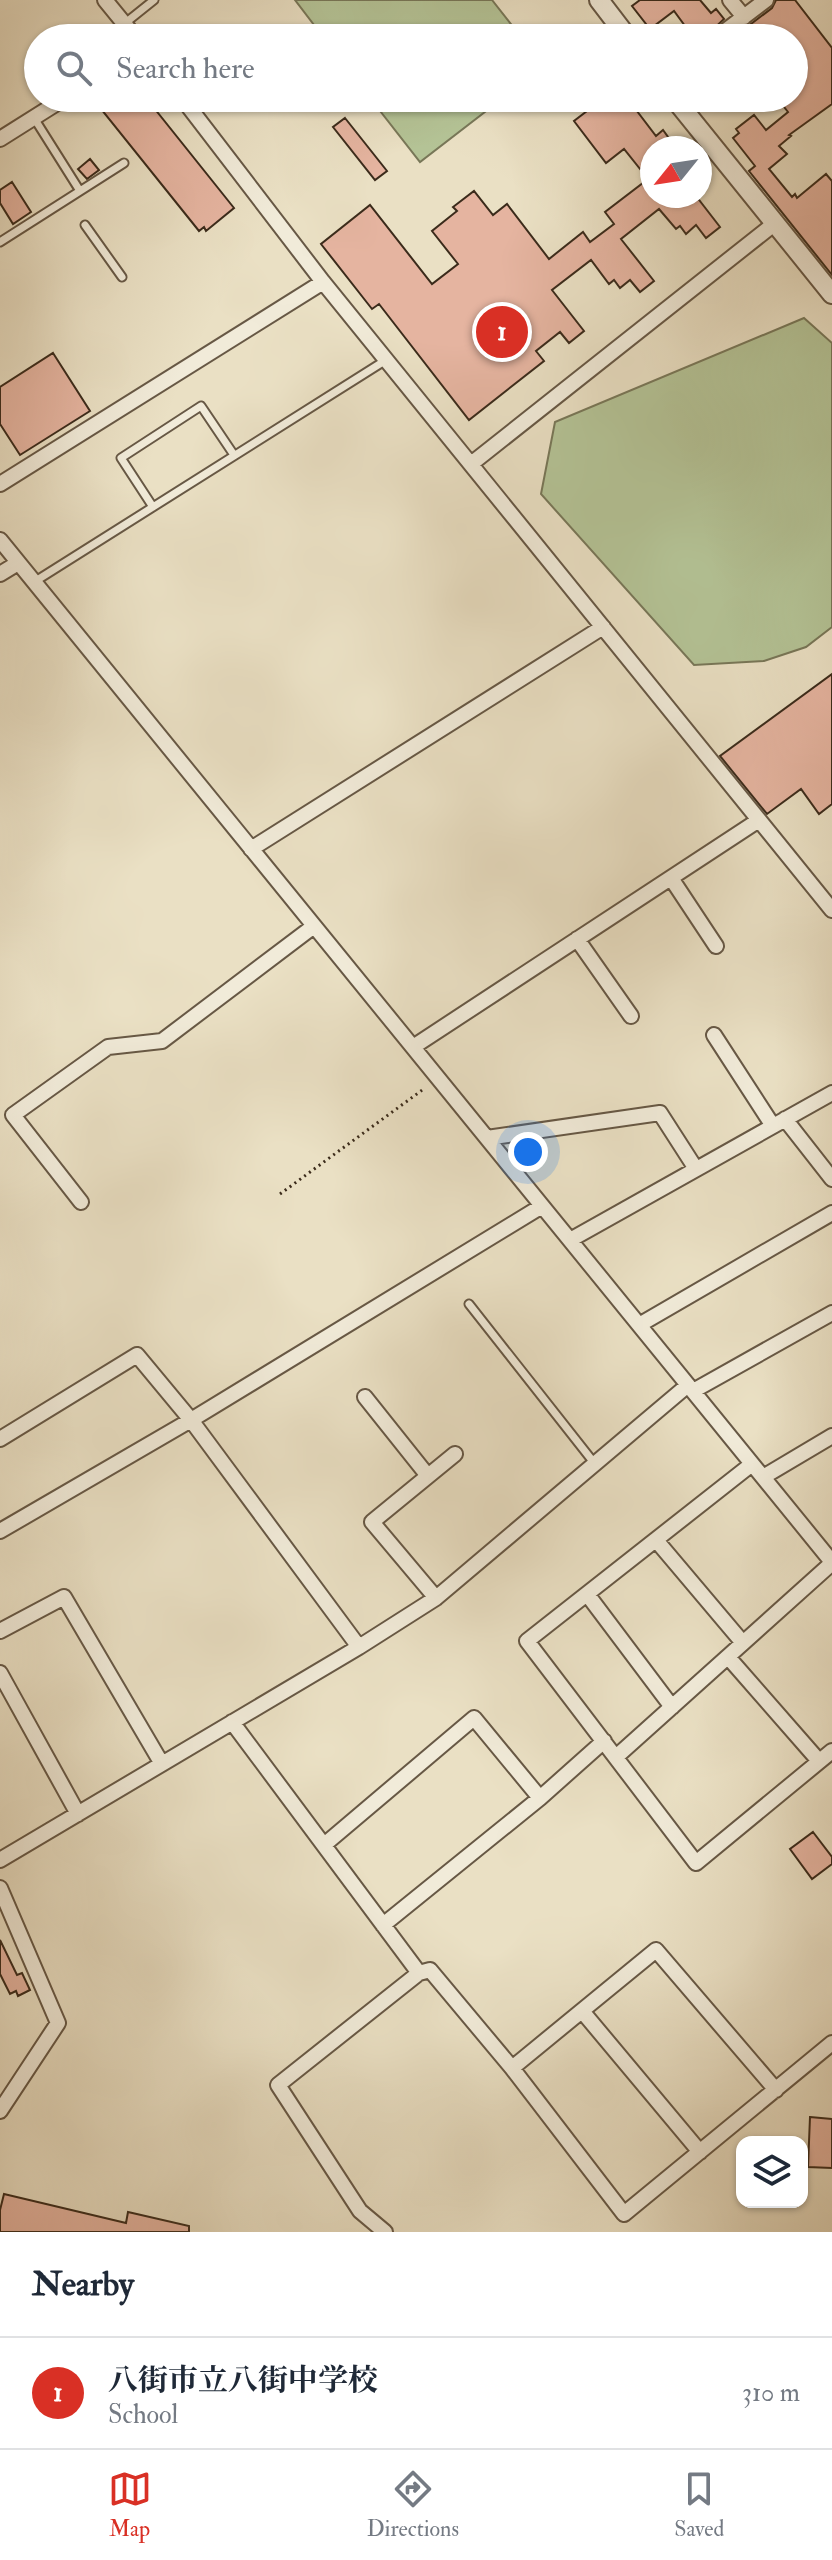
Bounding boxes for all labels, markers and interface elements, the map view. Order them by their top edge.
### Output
search box [24,24,808,112]
icon: search [52,46,96,90]
text: Search here [116,50,255,87]
north arrow [640,136,712,208]
pin: 1 [476,302,528,362]
your location [508,1132,548,1172]
map controls [736,2136,808,2208]
button: layers [736,2136,808,2208]
text: Nearby [32,2263,134,2306]
text: 八街市立八街中学校 [108,2362,378,2399]
text: 1 [53,2377,63,2409]
text: 310 m [742,2377,800,2409]
text: School [108,2399,178,2431]
tab: Map [108,2467,152,2543]
tab: Directions [367,2467,459,2543]
tab: Saved [674,2467,724,2543]

